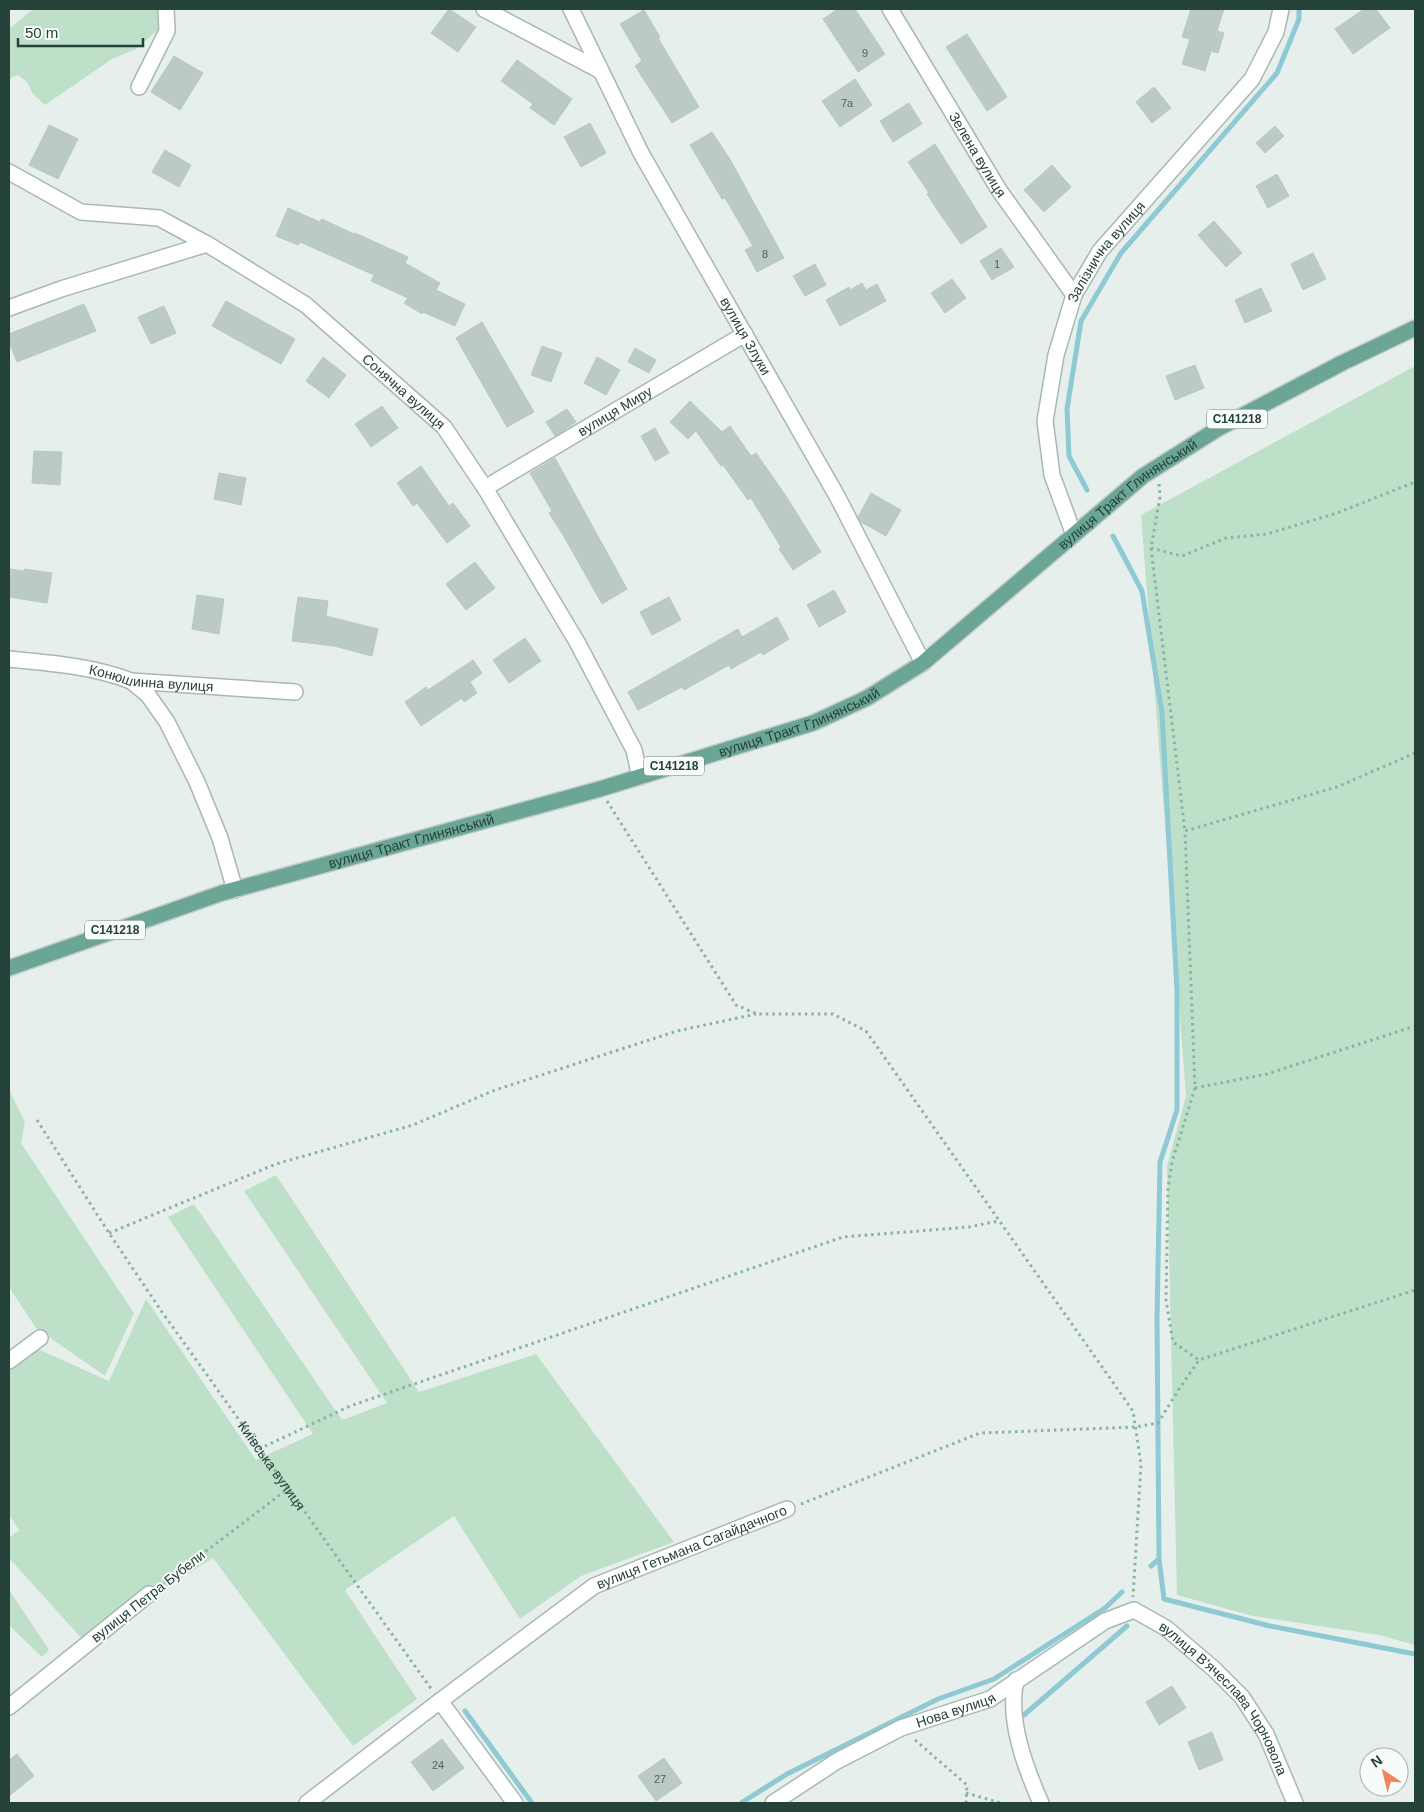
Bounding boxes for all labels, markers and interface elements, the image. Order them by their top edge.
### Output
scale bar [18,15,142,47]
text: 50 m [25,24,58,41]
house number: 9 [862,47,868,59]
house number: 7а [841,97,854,109]
street label: Зелена вулиця [946,109,1010,200]
street label: Залізнична вулиця [1064,198,1148,304]
house number: 8 [762,248,768,260]
house number: 1 [994,258,1000,270]
street label: вулиця Злуки [717,294,774,378]
street label: Сонячна вулиця [359,351,449,432]
street label: вулиця Миру [575,383,655,439]
road number: С141218 [1207,409,1267,428]
street label: вулиця Тракт Глинянський [1055,436,1200,553]
street label: Конюшинна вулиця [88,661,214,695]
street label: вулиця Тракт Глинянський [717,684,882,760]
road number: С141218 [644,756,704,776]
street label: вулиця Тракт Глинянський [326,811,496,871]
road number: С141218 [85,920,145,940]
street label: Київська вулиця [235,1418,309,1513]
street label: вулиця Гетьмана Сагайдачного [594,1502,789,1592]
street label: вулиця Петра Бубели [88,1547,208,1645]
street label: вулиця В'ячеслава Чорновола [1156,1618,1290,1778]
street label: Нова вулиця [914,1690,999,1731]
north arrow [1359,1747,1409,1797]
text: N [1368,1752,1385,1771]
house number: 24 [432,1759,444,1771]
house number: 27 [654,1773,666,1785]

